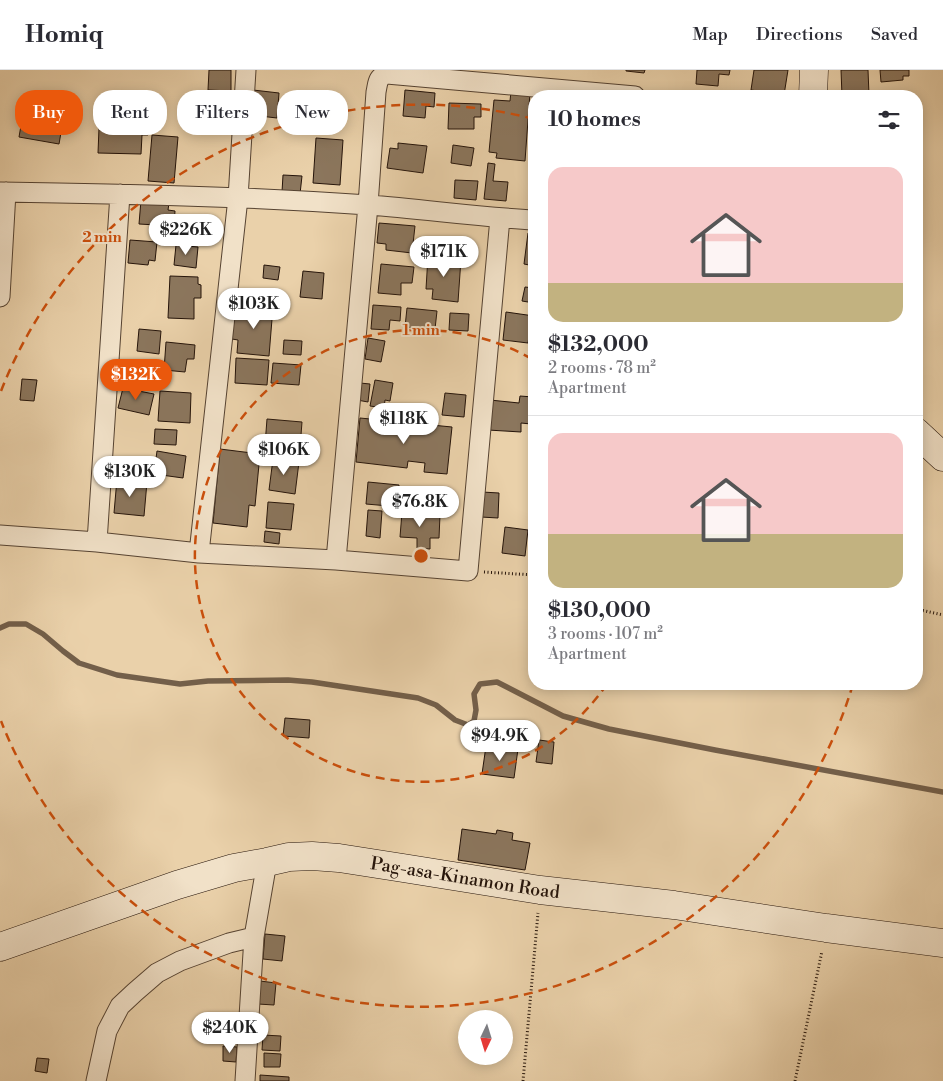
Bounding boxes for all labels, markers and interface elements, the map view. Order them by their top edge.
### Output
text: Homiq [25,20,103,50]
text: Map [692,23,728,46]
text: Directions [756,23,843,46]
text: Saved [871,23,918,46]
chip: Buy [15,90,83,135]
chip: Rent [93,90,167,135]
chip: Filters [177,90,267,135]
chip: New [277,90,348,135]
icon: filters [875,106,903,134]
text: 10 homes [548,107,641,133]
icon: home [681,200,771,290]
pin: $226K [151,214,221,256]
text: $226K [160,220,212,240]
text: 2 min [82,228,122,247]
pin: $171K [409,236,479,278]
text: $171K [421,242,467,262]
pin: $103K [219,288,289,330]
text: $103K [229,294,279,314]
text: 1 min [402,321,440,340]
text: $132,000 [548,332,649,358]
pin: $132K [101,358,171,401]
text: 2 rooms · 78 m² [548,358,656,378]
text: $132K [111,365,161,385]
text: Apartment [548,378,627,398]
pin: $118K [369,402,439,445]
text: $118K [380,409,428,429]
pin: $106K [249,434,319,476]
text: $106K [258,440,310,460]
pin: $130K [95,456,165,498]
text: $130K [104,462,156,482]
icon: home [681,465,771,555]
pin: $76.8K [379,486,461,528]
text: $76.8K [392,492,448,512]
centre of rings [412,547,430,565]
text: $130,000 [548,598,651,624]
text: 3 rooms · 107 m² [548,624,663,644]
text: Apartment [548,644,627,664]
pin: $94.9K [459,720,541,762]
text: $94.9K [471,726,529,746]
street label: Pag-asa-Kinamon Road [369,852,562,904]
north arrow [458,1010,512,1065]
map controls [458,1010,513,1065]
pin: $240K [195,1012,265,1054]
text: $240K [203,1018,257,1038]

